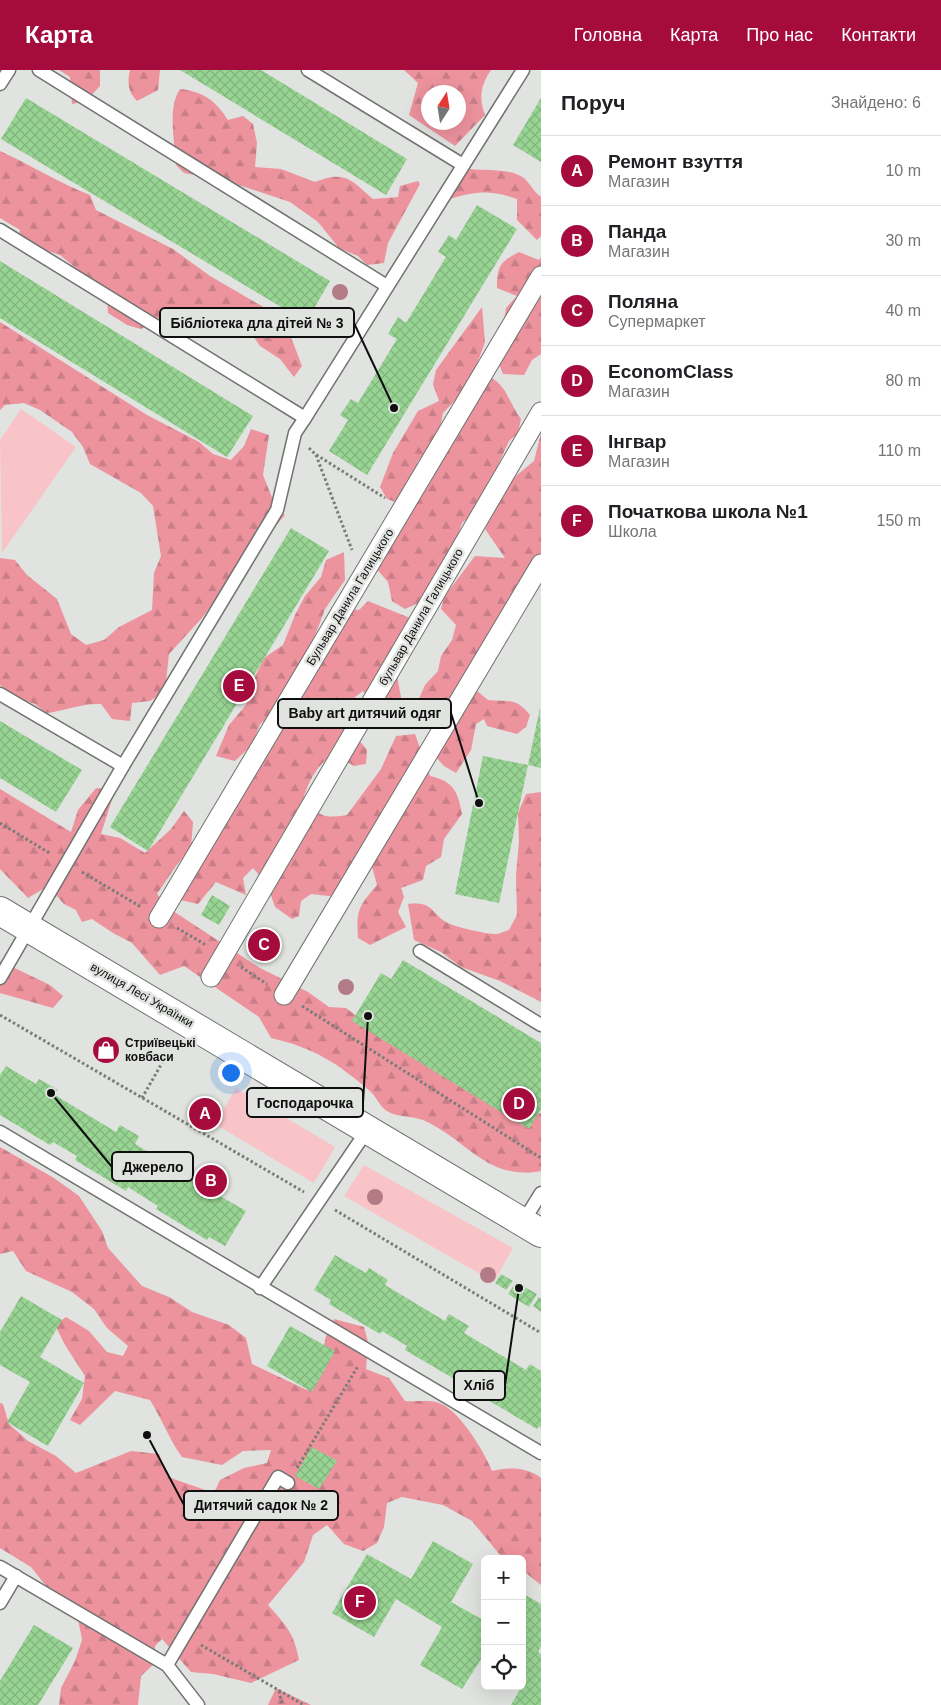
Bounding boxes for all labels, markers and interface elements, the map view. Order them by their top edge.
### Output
text: Карта [25,21,93,48]
text: Головна [574,25,642,45]
text: Карта [670,25,718,45]
text: Про нас [746,25,813,45]
text: Контакти [841,25,916,45]
north arrow [421,85,466,130]
text: Поруч [561,91,625,114]
text: Знайдено: 6 [831,94,921,111]
text: Ремонт взуття [608,151,743,172]
text: A [571,162,583,179]
text: 10 m [885,162,921,179]
text: Магазин [608,173,670,190]
text: Панда [608,221,666,242]
text: B [571,232,583,249]
text: 30 m [885,232,921,249]
text: Магазин [608,243,670,260]
text: Поляна [608,291,678,312]
text: C [571,302,583,319]
text: 40 m [885,302,921,319]
callout: Бібліотека дла дітей № 3 [160,308,354,337]
text: Супермаркет [608,313,706,330]
text: Бібліотека дла дітей № 3 [170,315,344,331]
text: EconomClass [608,361,734,382]
text: D [571,372,583,389]
text: 80 m [885,372,921,389]
text: Магазин [608,383,670,400]
text: Інгвар [608,431,666,452]
text: E [572,442,582,459]
text: 110 m [878,442,921,459]
text: Магазин [608,453,670,470]
text: Початкова школа №1 [608,501,808,522]
text: F [572,512,582,529]
text: 150 m [877,512,921,529]
text: Школа [608,523,657,540]
street label: Бульвар Данила Галицького [304,526,397,668]
street label: бульвар Данила Галицького [376,546,466,688]
pin: E [223,667,255,705]
callout: Baby art дитячий одяг [278,699,451,728]
text: Baby art дитячий одяг [289,705,442,721]
pin: C [248,926,280,964]
street label: вулиця Лесі Українки [88,960,196,1030]
shop icon: Стриївецькі ковбаси [91,1035,121,1065]
place label: Стриївецькі ковбаси [125,1036,196,1064]
your location [218,1060,244,1086]
pin: D [503,1085,535,1123]
callout: Господарочка [247,1088,363,1117]
pin: A [189,1095,221,1133]
text: Господарочка [257,1095,353,1111]
callout: Джерело [112,1152,193,1181]
text: Джерело [122,1159,184,1175]
pin: B [195,1162,227,1200]
callout: Хліб [454,1371,505,1400]
text: Хліб [464,1377,495,1393]
callout: Дитячий садок № 2 [184,1491,338,1520]
text: Дитячий садок № 2 [194,1497,328,1513]
map controls [481,1555,526,1690]
button: + [481,1555,526,1600]
pin: F [344,1583,376,1621]
button: − [481,1600,526,1645]
button: locate [481,1645,526,1690]

